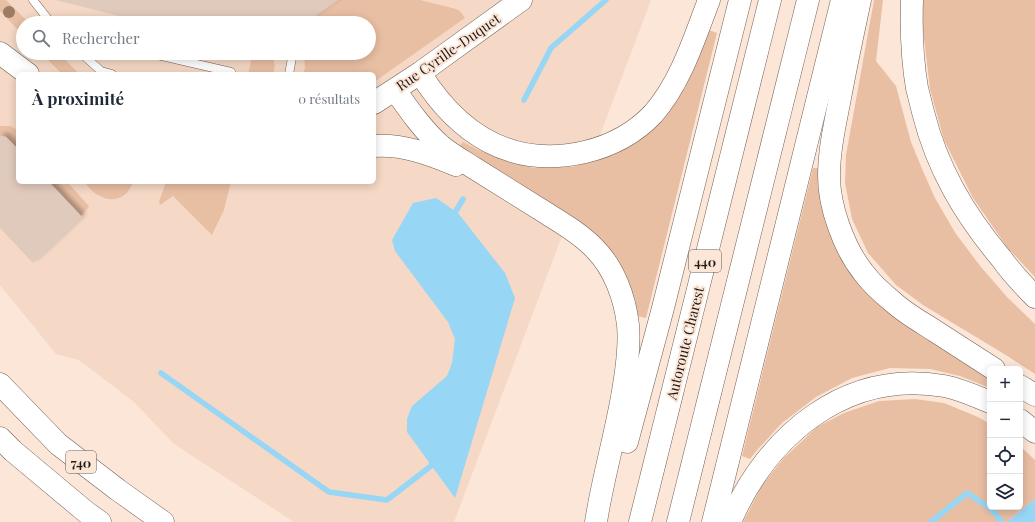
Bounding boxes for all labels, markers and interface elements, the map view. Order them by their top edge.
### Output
street label: Rue Cyrille-Duquet [392,8,505,95]
search box [16,16,376,60]
icon: search [30,27,52,49]
text: Rechercher [62,28,140,48]
text: À proximité [32,87,124,109]
text: 0 résultats [298,90,360,107]
road number: 440 [689,250,721,272]
street label: Autoroute Charest [662,284,708,402]
map controls [987,366,1023,510]
button: + [987,366,1023,402]
button: − [987,402,1023,438]
button: locate [987,438,1023,474]
road number: 740 [66,451,96,473]
button: layers [987,474,1023,510]

